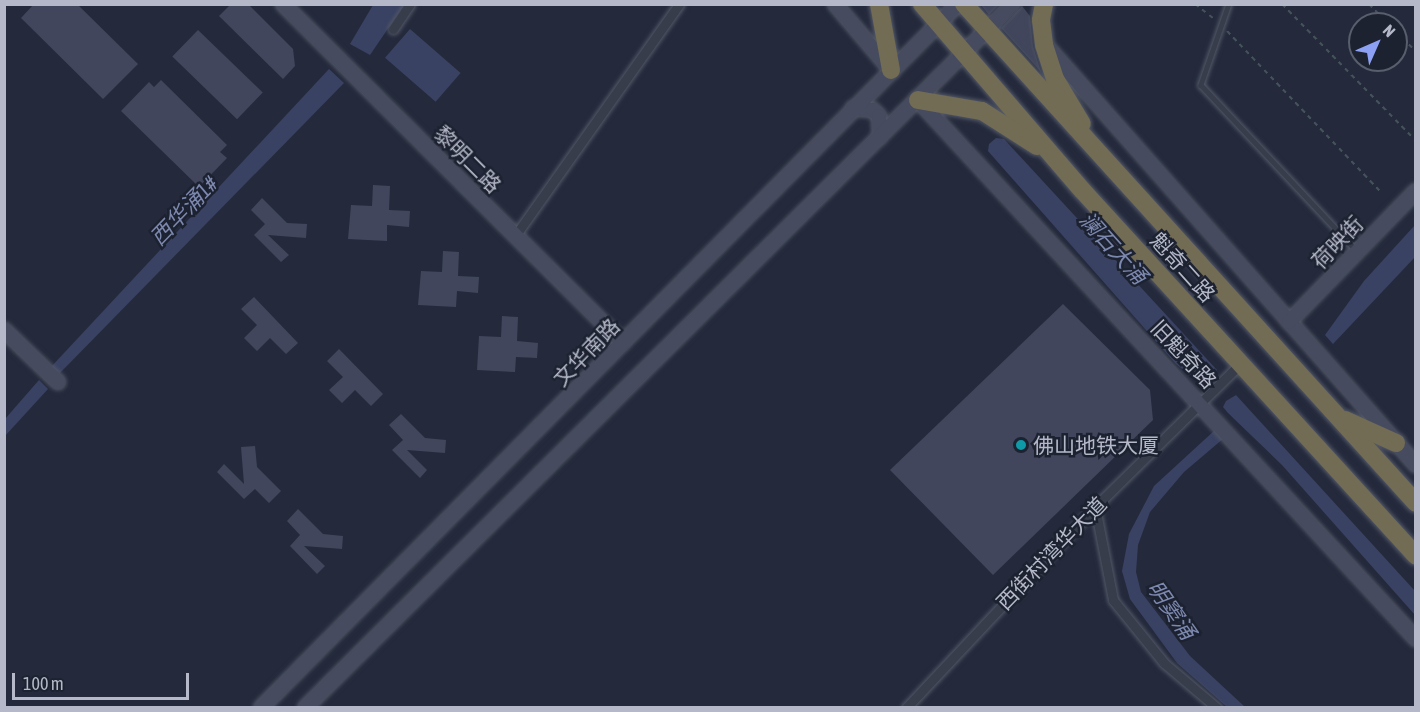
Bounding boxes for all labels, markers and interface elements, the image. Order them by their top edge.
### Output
north arrow [1348,12,1408,72]
text: N [1380,21,1399,40]
street label: 黎明二路 [429,120,507,198]
water label: 西华涌1# [145,171,223,251]
water label: 澜石大涌 [1074,206,1152,290]
street label: 荷映街 [1306,211,1368,273]
street label: 魁奇二路 [1146,227,1220,307]
street label: 文华南路 [548,313,624,391]
street label: 旧魁奇路 [1146,315,1222,393]
place label: 佛山地铁大厦 [1033,432,1159,458]
marker: 佛山地铁大厦 [1014,438,1028,452]
street label: 西街村湾华大道 [991,491,1111,615]
water label: 明窦涌 [1141,575,1201,645]
scale bar [15,661,192,699]
text: 100 m [23,673,64,694]

